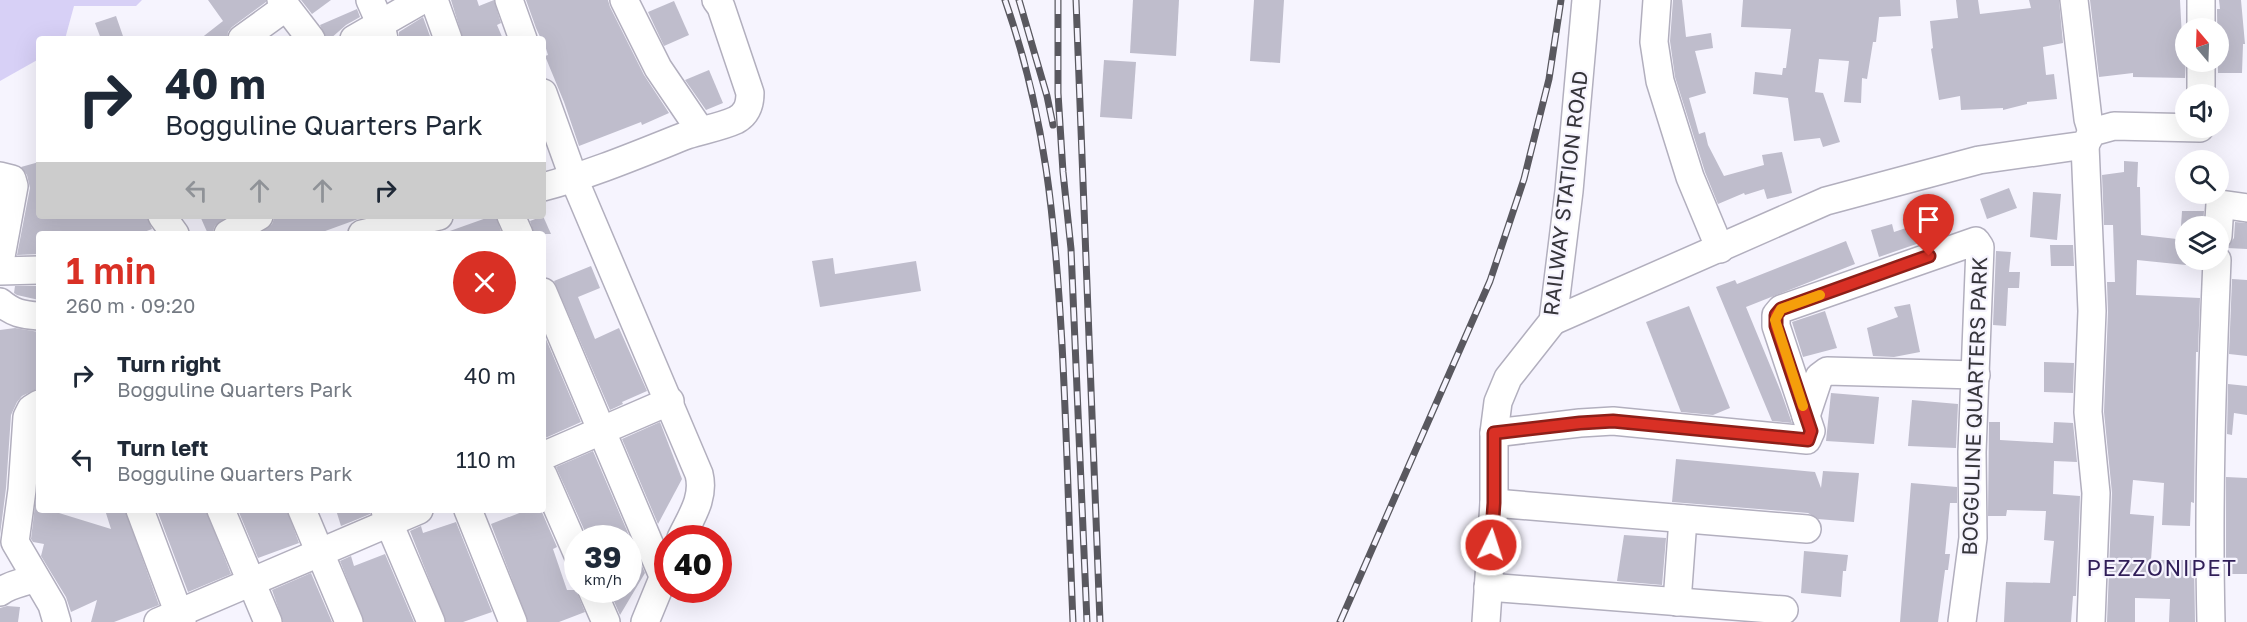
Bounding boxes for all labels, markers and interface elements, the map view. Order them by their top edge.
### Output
north arrow [2175,18,2229,72]
map controls [2175,18,2229,270]
text: 40 m [165,58,266,108]
icon: right [66,60,144,138]
street label: RAILWAY STATION ROAD [1537,69,1593,317]
button: sound [2175,84,2229,138]
text: Bogguline Quarters Park [165,109,483,141]
button: search [2175,150,2229,204]
icon: left [180,174,213,207]
icon: ahead [243,174,276,207]
icon: ahead [306,174,339,207]
icon: right [369,174,402,207]
pin [1903,194,1954,256]
icon: arrive [1912,203,1945,236]
button: layers [2175,216,2229,270]
text: 1 min [66,249,156,292]
button: close [453,251,516,314]
street label: BOGGULINE QUARTERS PARK [1956,256,1992,556]
text: 260 m · 09:20 [66,293,195,317]
text: Turn right [117,350,221,377]
icon: right [66,359,99,392]
text: 40 m [464,362,516,389]
text: Bogguline Quarters Park [117,377,352,401]
text: Turn left [117,434,208,461]
icon: left [66,443,99,476]
text: 110 m [456,446,516,473]
text: Bogguline Quarters Park [117,461,352,485]
position arrow [1459,513,1523,577]
speed limit sign: 40 [654,525,732,603]
text: 39 [584,539,622,575]
district label: PEZZONIPET [2087,554,2237,581]
text: km/h [584,570,622,588]

